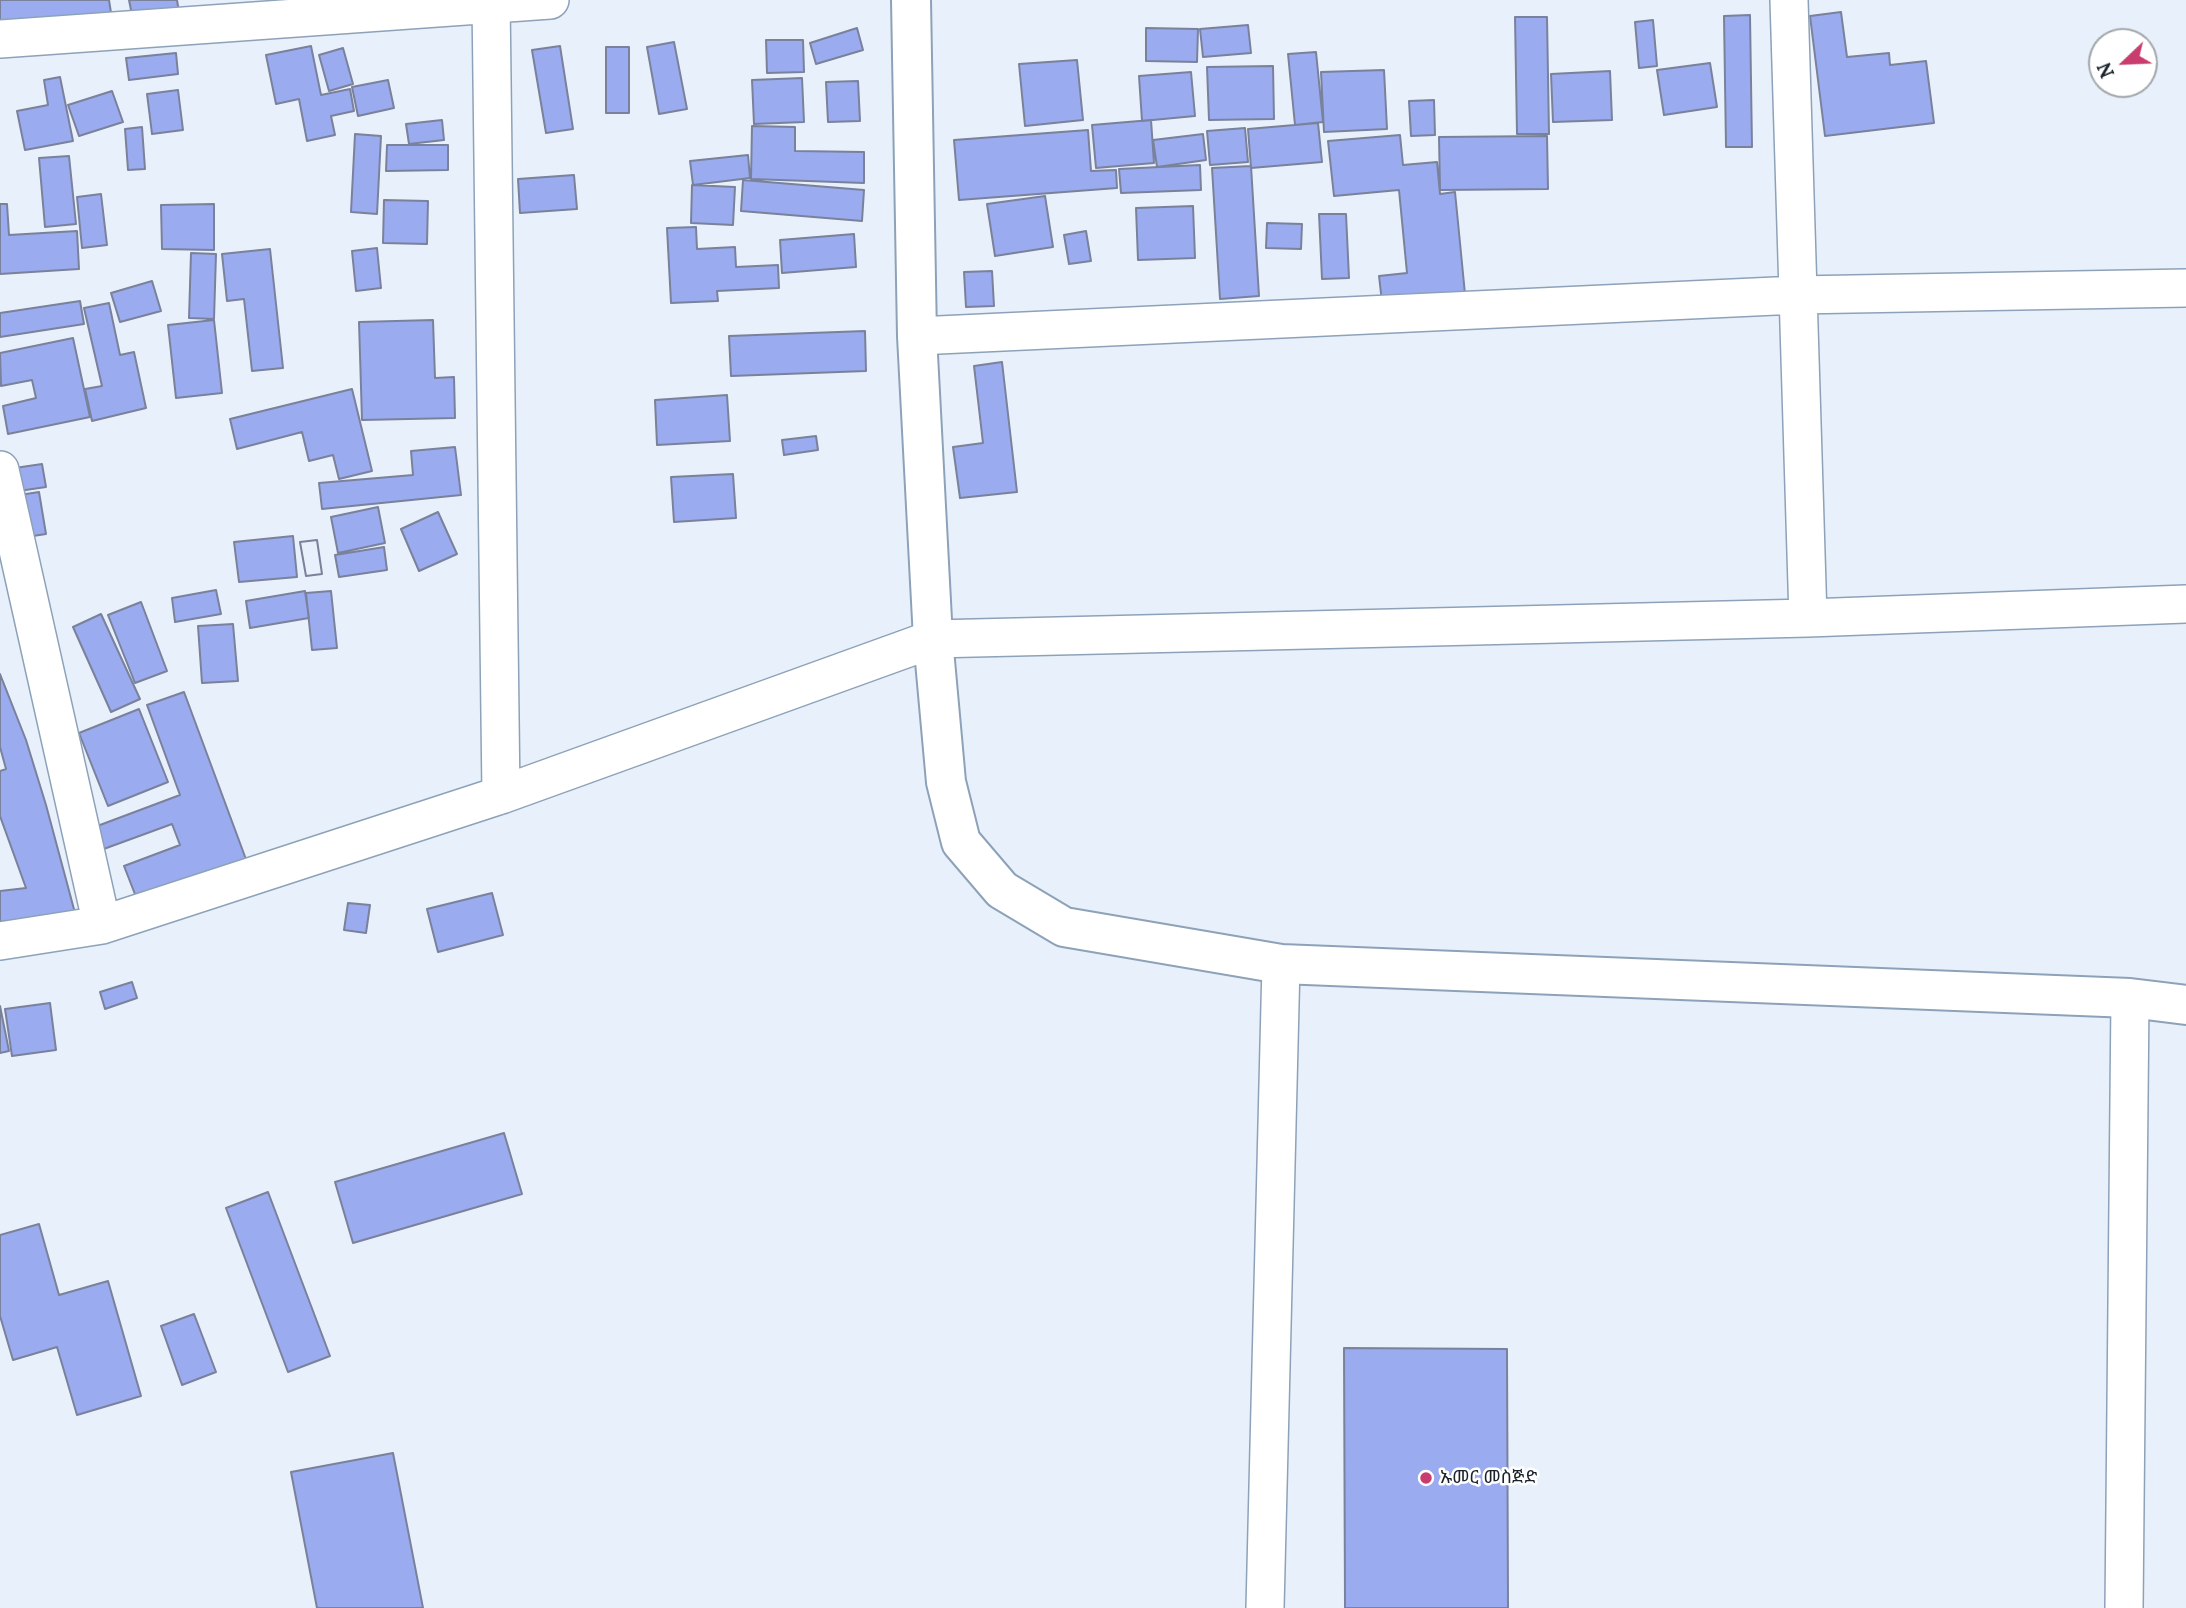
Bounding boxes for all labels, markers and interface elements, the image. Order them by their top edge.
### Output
north arrow [2088,28,2158,98]
text: N [2092,59,2119,82]
place label: ኡመር መስጅድ [1440,1467,1537,1489]
marker: ኡመር መስጅድ [1418,1470,1434,1486]

